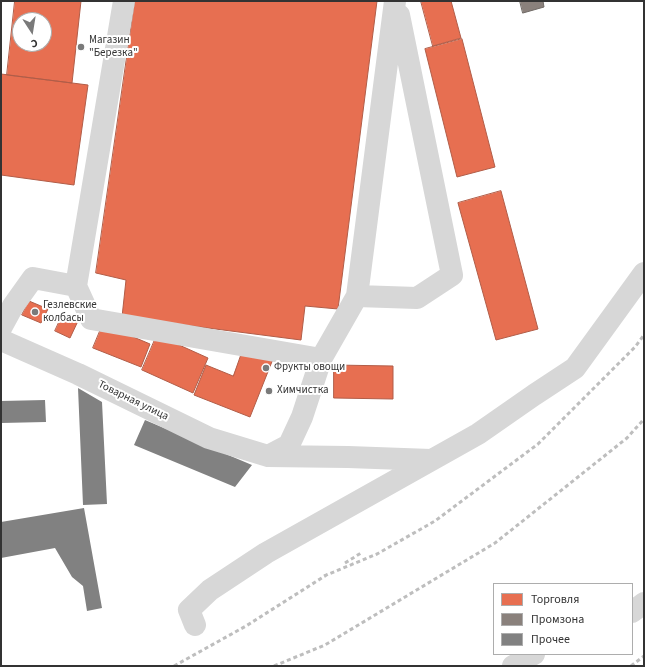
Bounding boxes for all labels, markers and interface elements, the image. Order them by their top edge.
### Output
north arrow [12,12,52,52]
place label: Магазин "Березка" [89,34,138,60]
text: С [30,35,39,51]
marker: Магазин "Березка" [76,42,86,52]
place label: Гезлевские колбасы [43,299,97,325]
marker: Гезлевские колбасы [30,307,40,317]
place label: Фрукты овощи [274,361,345,375]
marker: Фрукты овощи [261,363,271,373]
street label: Товарная улица [96,378,170,424]
place label: Химчистка [277,384,329,398]
marker: Химчистка [264,386,274,396]
legend [493,583,633,655]
text: Торговля [531,591,579,608]
text: Промзона [531,611,584,628]
text: Прочее [531,631,570,648]

